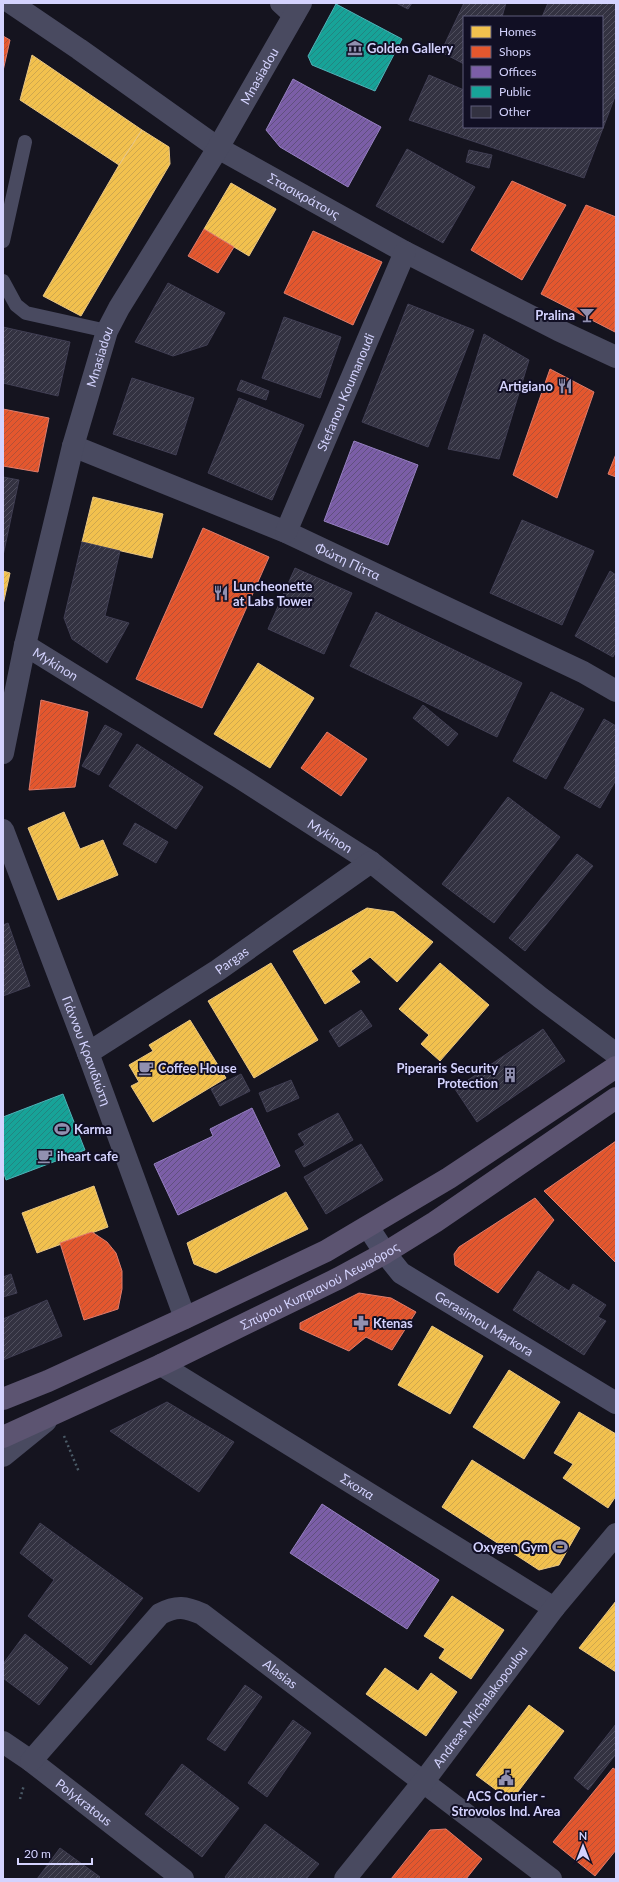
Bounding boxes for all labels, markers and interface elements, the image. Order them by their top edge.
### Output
legend [463,16,603,128]
text: Homes [499,24,536,39]
museum icon: Golden Gallery [346,39,364,57]
place label: Golden Gallery [367,40,453,56]
text: Shops [499,44,531,59]
street label: Mnasiadou [237,45,282,107]
text: Offices [499,64,536,79]
text: Public [499,84,531,99]
text: Other [499,104,531,119]
street label: Στασικράτους [265,169,343,222]
bar icon: Pralina [578,306,596,324]
place label: Pralina [535,307,575,323]
street label: Mnasiadou [83,323,116,389]
street label: Stefanou Koumanoudi [313,331,378,454]
restaurant icon: Artigiano [556,377,574,395]
place label: Artigiano [498,378,554,394]
street label: Φώτη Πίττα [313,539,383,583]
place label: Luncheonette at Labs Tower [233,578,313,609]
restaurant icon: Luncheonette at Labs Tower [212,584,230,602]
street label: Mykinon [30,644,81,684]
street label: Mykinon [305,816,356,856]
street label: Pargas [212,943,252,978]
street label: Γιάννου Κρανιδιώτη [59,994,114,1108]
cafe icon: Coffee House [137,1059,155,1077]
place label: Coffee House [158,1060,237,1076]
place label: Piperaris Security Protection [396,1060,498,1091]
building icon: Piperaris Security Protection [501,1066,519,1084]
sports icon: Karma [53,1120,71,1138]
place label: Karma [74,1121,112,1137]
cafe icon: iheart cafe [36,1147,54,1165]
place label: iheart cafe [57,1148,118,1164]
street label: Σπύρου Κυπριανού Λεωφόρος [238,1238,402,1333]
street label: Gerasimou Markora [432,1287,537,1359]
pharmacy icon: Ktenas [352,1314,370,1332]
place label: Ktenas [373,1315,413,1331]
street label: Σκοπα [338,1470,378,1503]
sports icon: Oxygen Gym [551,1538,569,1556]
place label: Oxygen Gym [473,1539,548,1555]
street label: Andreas Michalakopoulou [429,1643,531,1770]
street label: Alasias [260,1655,301,1692]
public building icon: ACS Courier - Strovolos Ind. Area [497,1769,515,1787]
street label: Polykratous [53,1775,116,1829]
place label: ACS Courier - Strovolos Ind. Area [452,1788,560,1819]
north arrow [563,1826,603,1866]
text: N [579,1829,587,1842]
scale bar [18,1840,92,1866]
text: 20 m [24,1846,51,1861]

